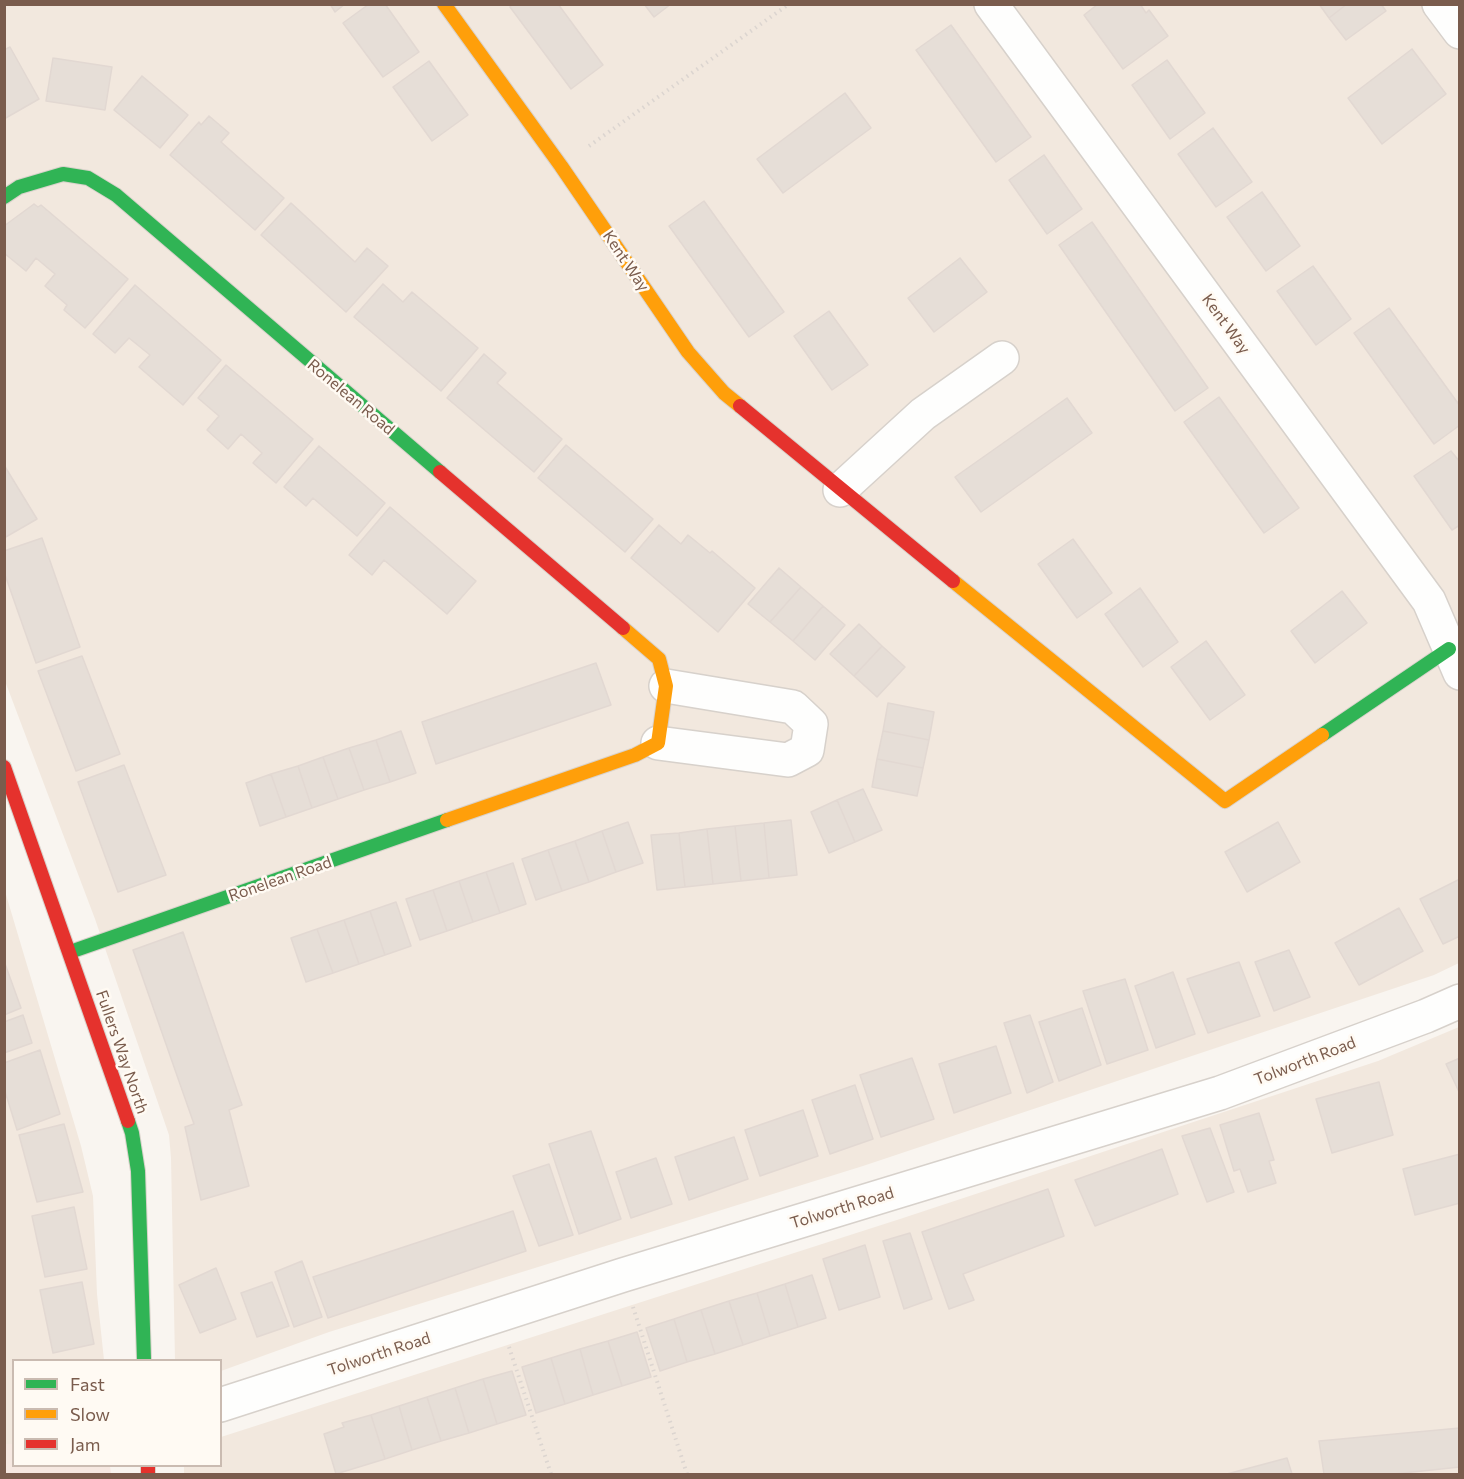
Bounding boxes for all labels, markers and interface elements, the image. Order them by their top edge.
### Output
street label: Kent Way [599,227,653,295]
street label: Kent Way [1198,290,1254,358]
street label: Ronelean Road [304,355,398,439]
street label: Ronelean Road [226,852,334,906]
street label: Fullers Way North [92,988,152,1116]
street label: Tolworth Road [1251,1033,1359,1089]
street label: Tolworth Road [788,1183,896,1233]
street label: Tolworth Road [325,1328,433,1380]
legend [12,1359,222,1467]
text: Fast [70,1373,105,1395]
text: Slow [70,1403,110,1425]
text: Jam [70,1433,100,1455]

